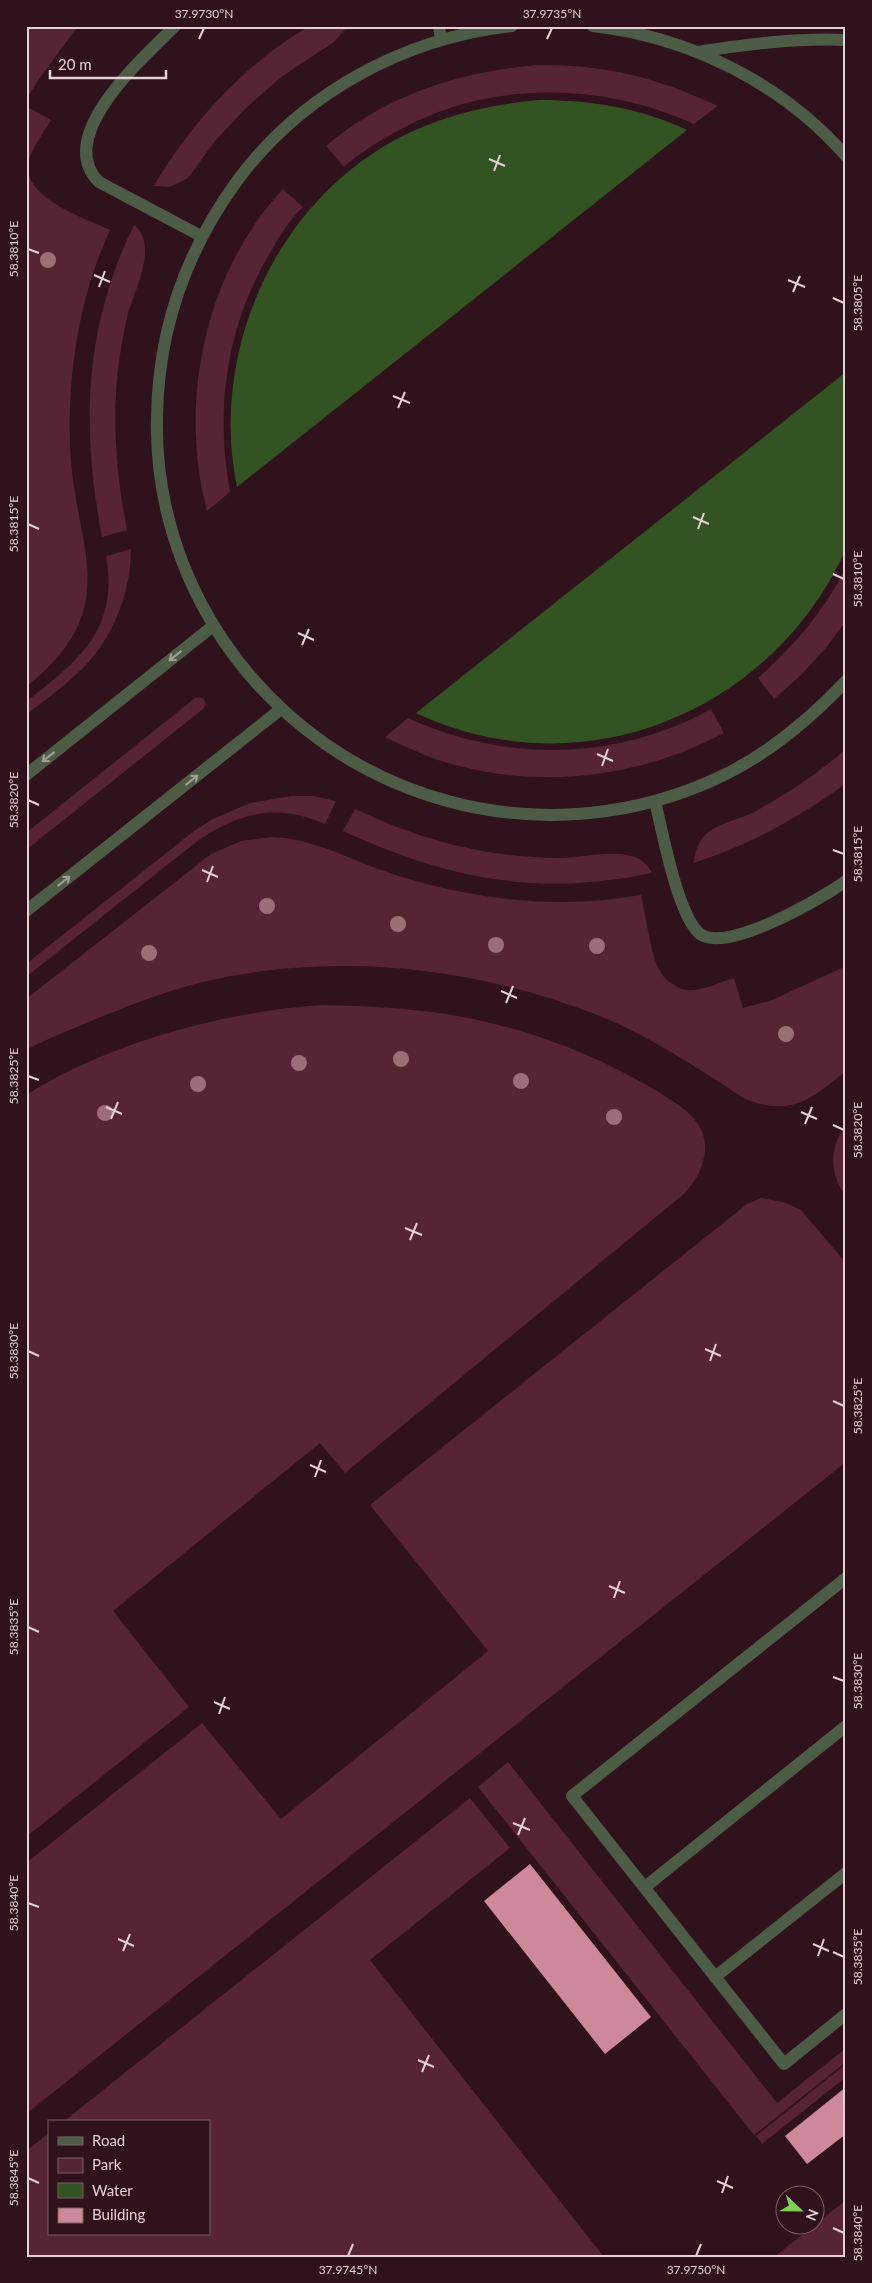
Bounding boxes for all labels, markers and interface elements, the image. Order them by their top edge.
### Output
text: 37.9730°N [175,6,233,21]
text: 37.9735°N [523,6,581,21]
scale bar [50,48,166,80]
text: 20 m [58,55,92,73]
text: 58.3810°E [6,221,21,277]
text: 58.3805°E [850,275,865,331]
text: 58.3815°E [6,496,21,552]
text: 58.3810°E [850,551,865,607]
one-way arrow [169,651,182,662]
one-way arrow [42,752,55,763]
text: 58.3820°E [6,772,21,828]
one-way arrow [185,775,198,786]
text: 58.3815°E [850,826,865,882]
one-way arrow [58,876,71,887]
text: 58.3825°E [6,1048,21,1104]
text: 58.3820°E [850,1102,865,1158]
text: 58.3830°E [6,1323,21,1379]
text: 58.3825°E [850,1378,865,1434]
text: 58.3835°E [6,1599,21,1655]
text: 58.3830°E [850,1653,865,1709]
text: 58.3840°E [6,1875,21,1931]
text: 58.3835°E [850,1929,865,1985]
legend [48,2120,210,2236]
text: Road [92,2131,125,2149]
text: 58.3845°E [6,2150,21,2206]
text: Park [92,2155,122,2173]
text: Water [92,2181,133,2199]
north arrow [774,2186,824,2236]
text: Building [92,2205,145,2223]
text: 58.3840°E [850,2205,865,2261]
text: N [803,2207,822,2223]
text: 37.9745°N [319,2262,377,2277]
text: 37.9750°N [667,2262,725,2277]

